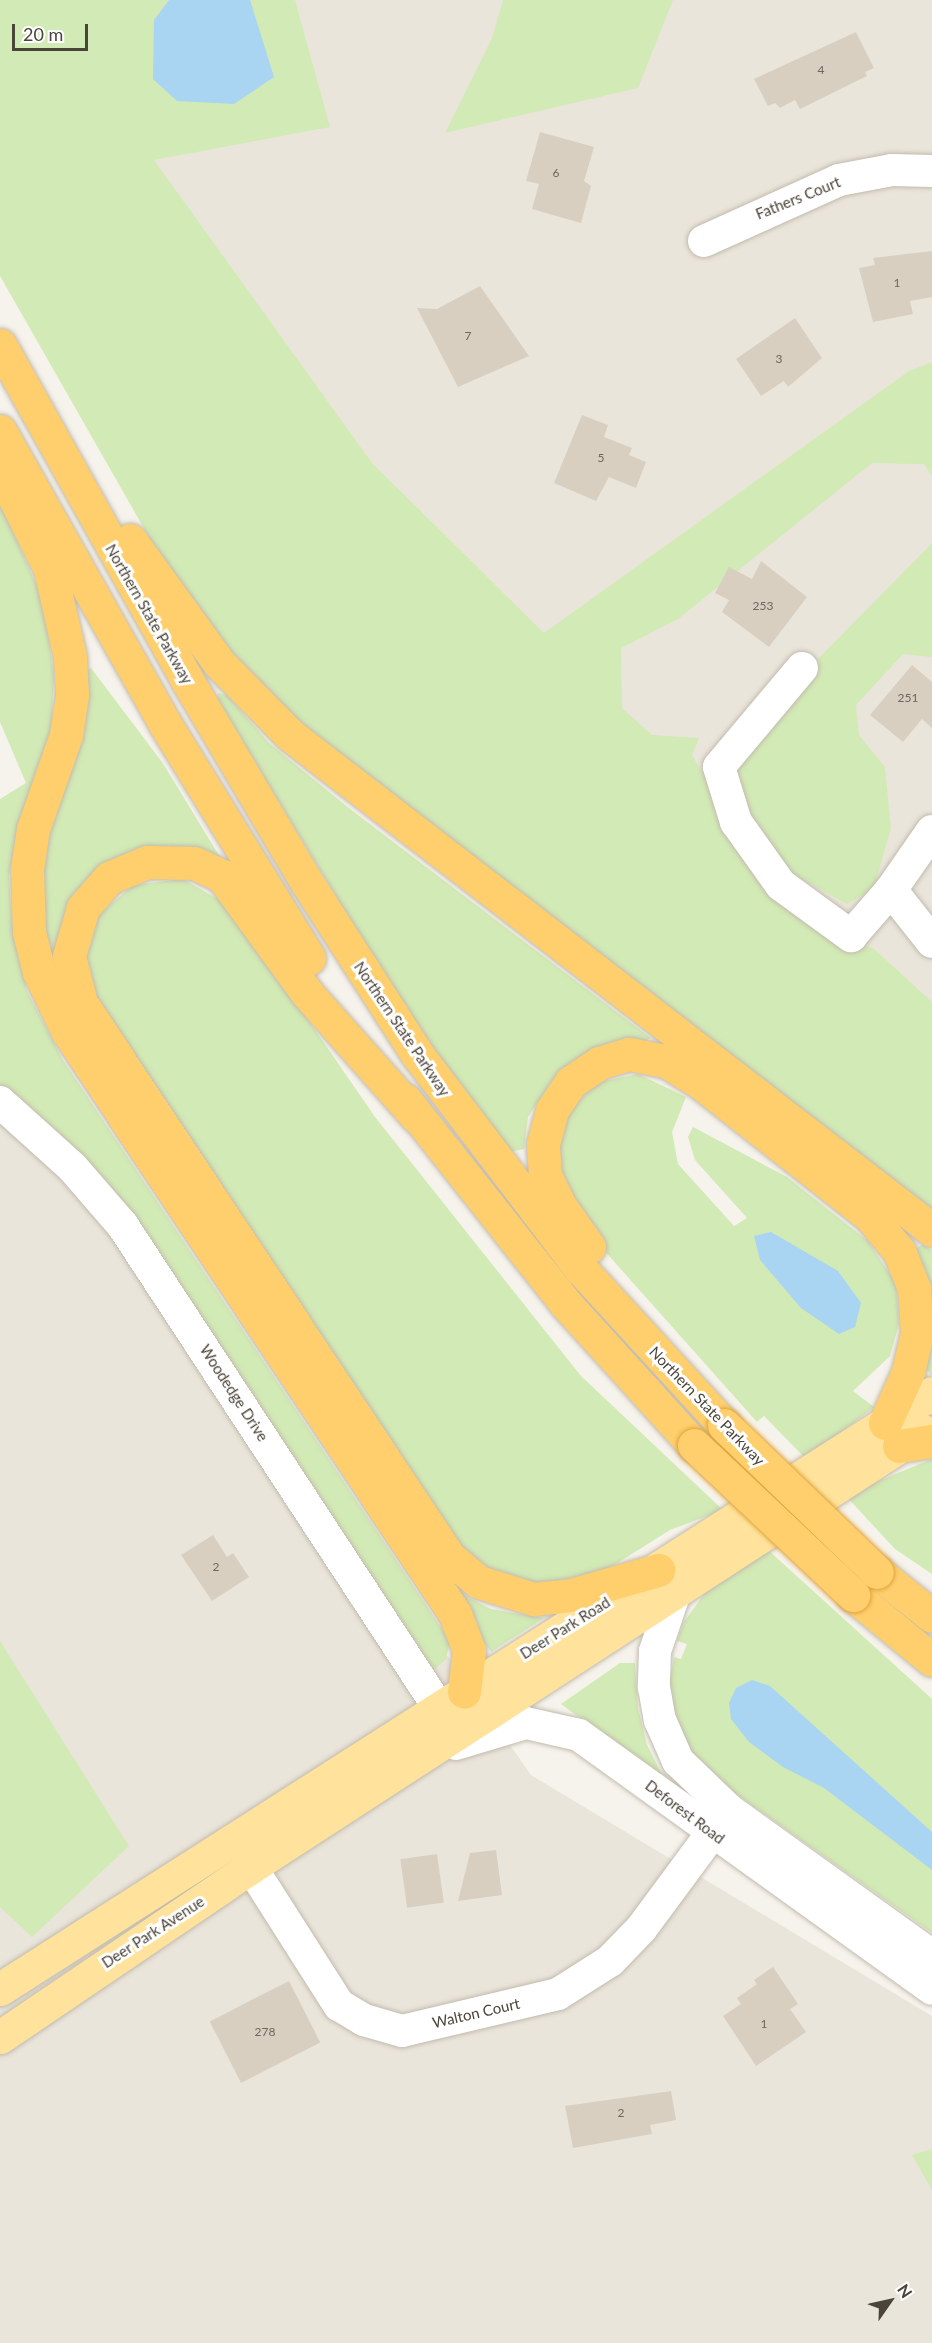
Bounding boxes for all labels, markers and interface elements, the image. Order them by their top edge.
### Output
scale bar [15,12,92,50]
text: 20 m [23,23,63,45]
house number: 4 [818,63,824,77]
house number: 6 [553,166,559,180]
street label: Fathers Court [753,173,843,223]
house number: 1 [894,276,900,290]
house number: 7 [465,329,471,343]
house number: 3 [776,352,782,366]
house number: 5 [598,451,604,465]
street label: Northern State Parkway [102,541,196,687]
house number: 253 [753,599,773,613]
house number: 251 [898,691,918,705]
street label: Northern State Parkway [350,958,454,1100]
street label: Woodedge Drive [196,1341,272,1445]
street label: Northern State Parkway [646,1343,768,1469]
house number: 2 [213,1560,219,1574]
street label: Deer Park Road [517,1593,613,1663]
street label: Deforest Road [642,1776,728,1848]
street label: Deer Park Avenue [98,1892,208,1972]
street label: Walton Court [430,1994,522,2032]
house number: 1 [761,2017,767,2031]
house number: 278 [255,2025,275,2039]
house number: 2 [618,2106,624,2120]
north arrow [860,2271,920,2331]
text: N [894,2280,917,2301]

